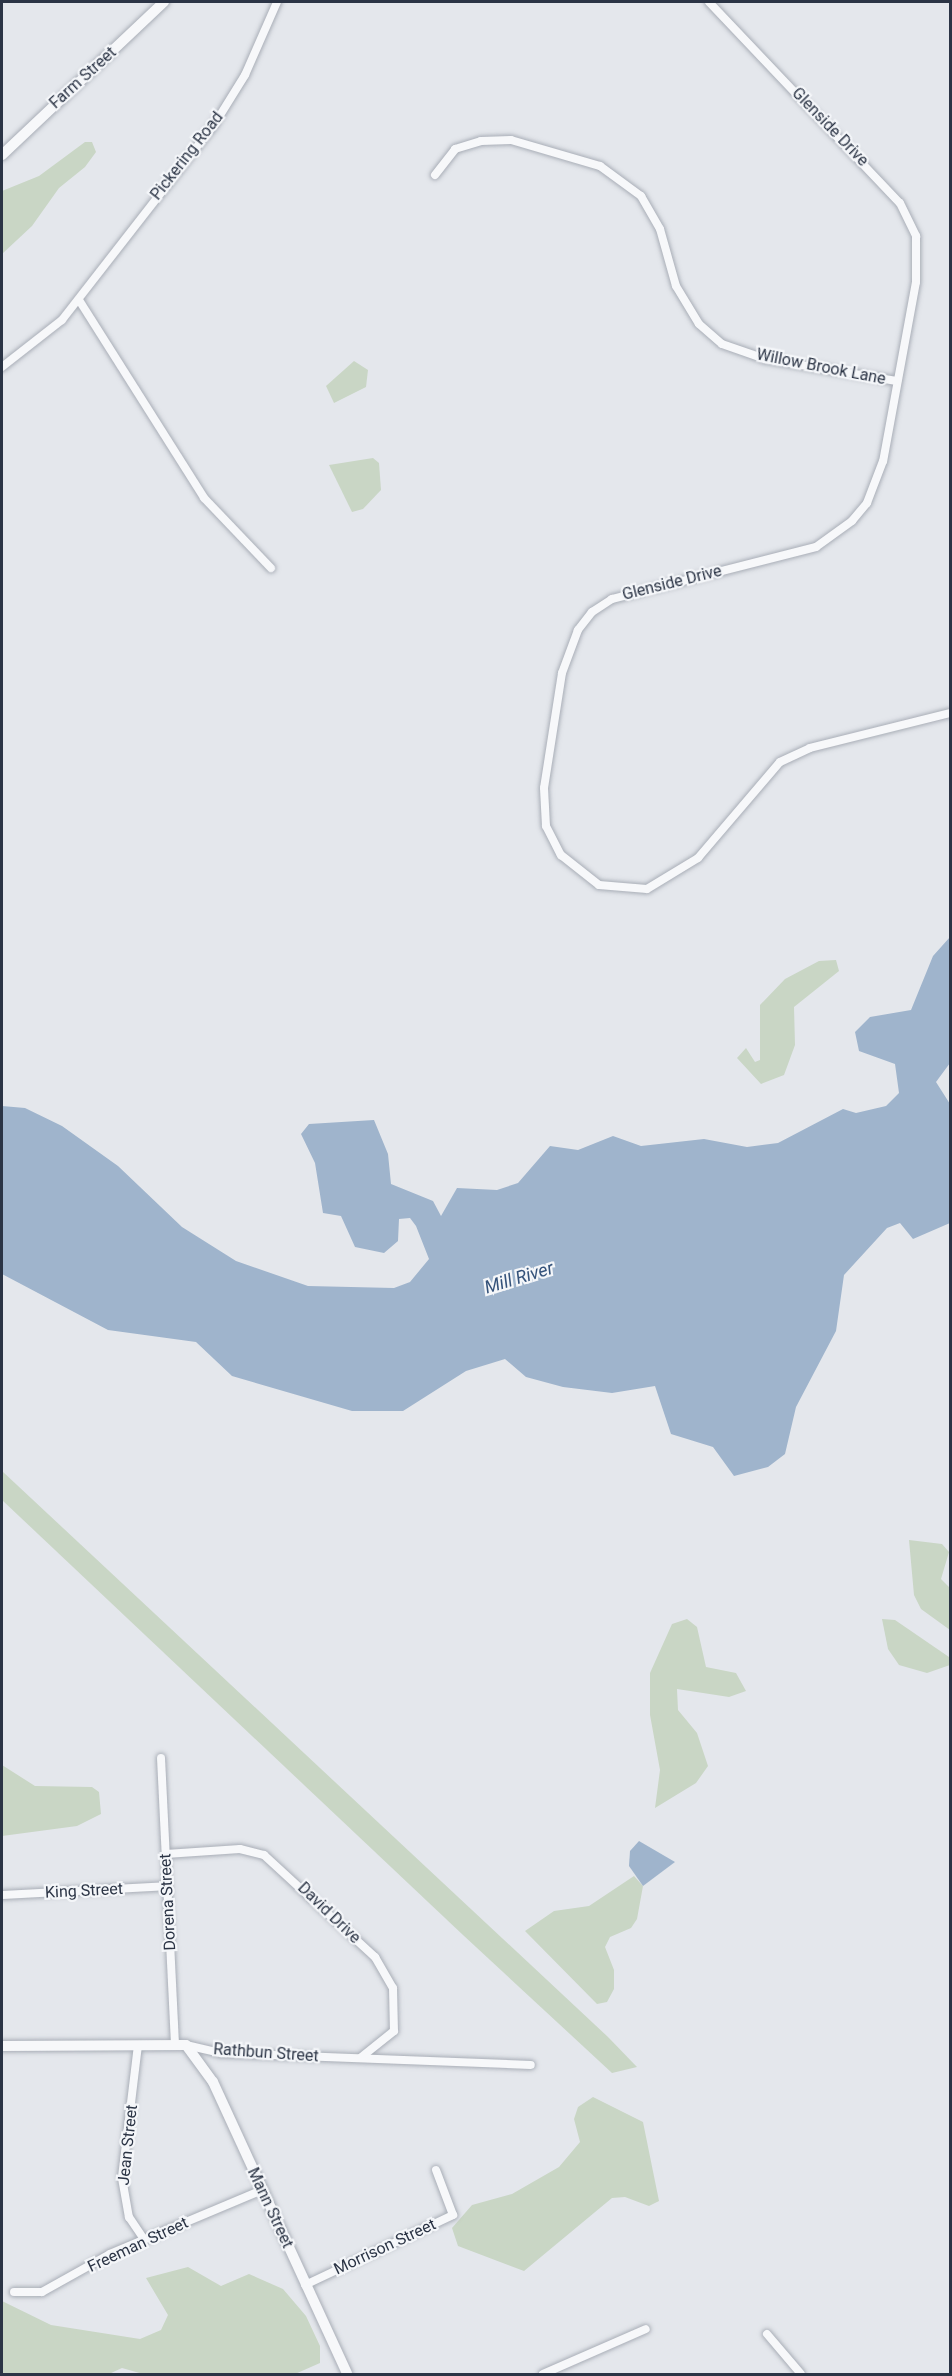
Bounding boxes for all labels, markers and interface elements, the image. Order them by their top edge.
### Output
street label: Farm Street [46,43,120,113]
street label: Glenside Drive [788,84,872,170]
street label: Pickering Road [147,108,227,204]
street label: Willow Brook Lane [755,345,887,389]
street label: Glenside Drive [620,561,724,605]
water label: Mill River [482,1257,556,1299]
street label: Dorena Street [156,1853,180,1951]
street label: David Drive [294,1878,364,1948]
street label: King Street [45,1879,123,1903]
street label: Rathbun Street [213,2040,319,2066]
street label: Jean Street [114,2104,142,2186]
street label: Mann Street [243,2165,297,2251]
street label: Freeman Street [85,2213,191,2277]
street label: Morrison Street [331,2215,439,2279]

